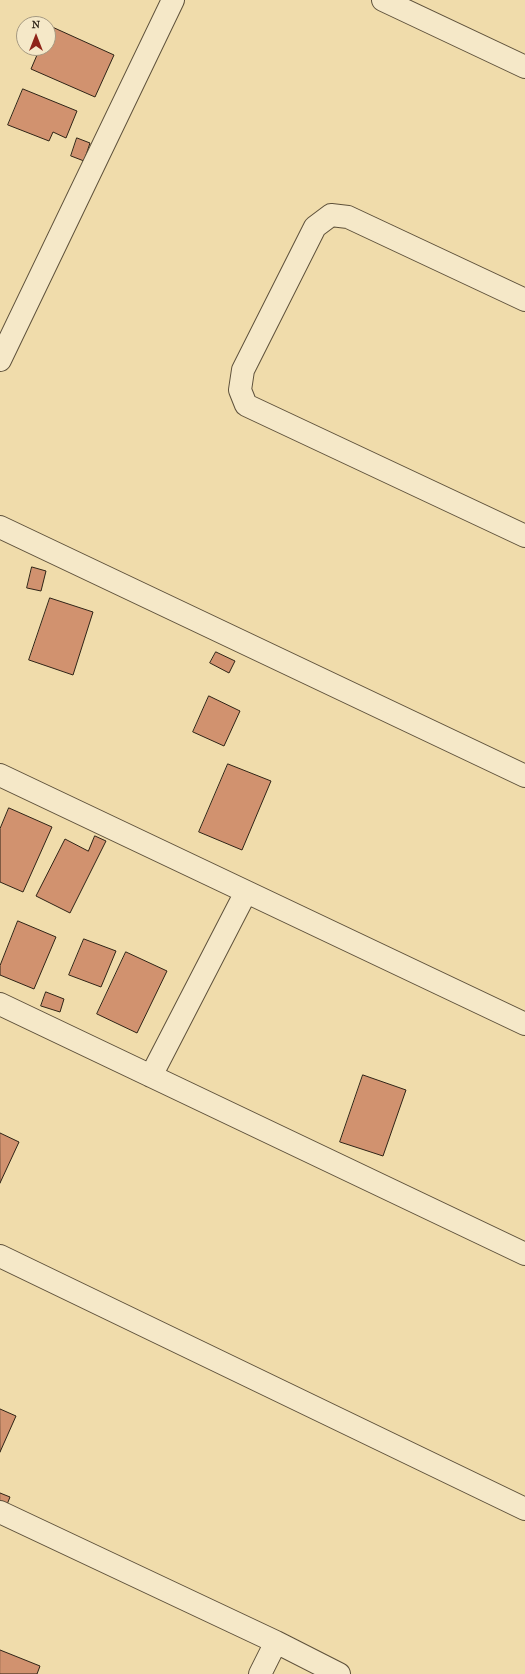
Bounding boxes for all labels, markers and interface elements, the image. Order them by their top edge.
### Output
north arrow [16,16,56,56]
text: N [32,18,40,31]

